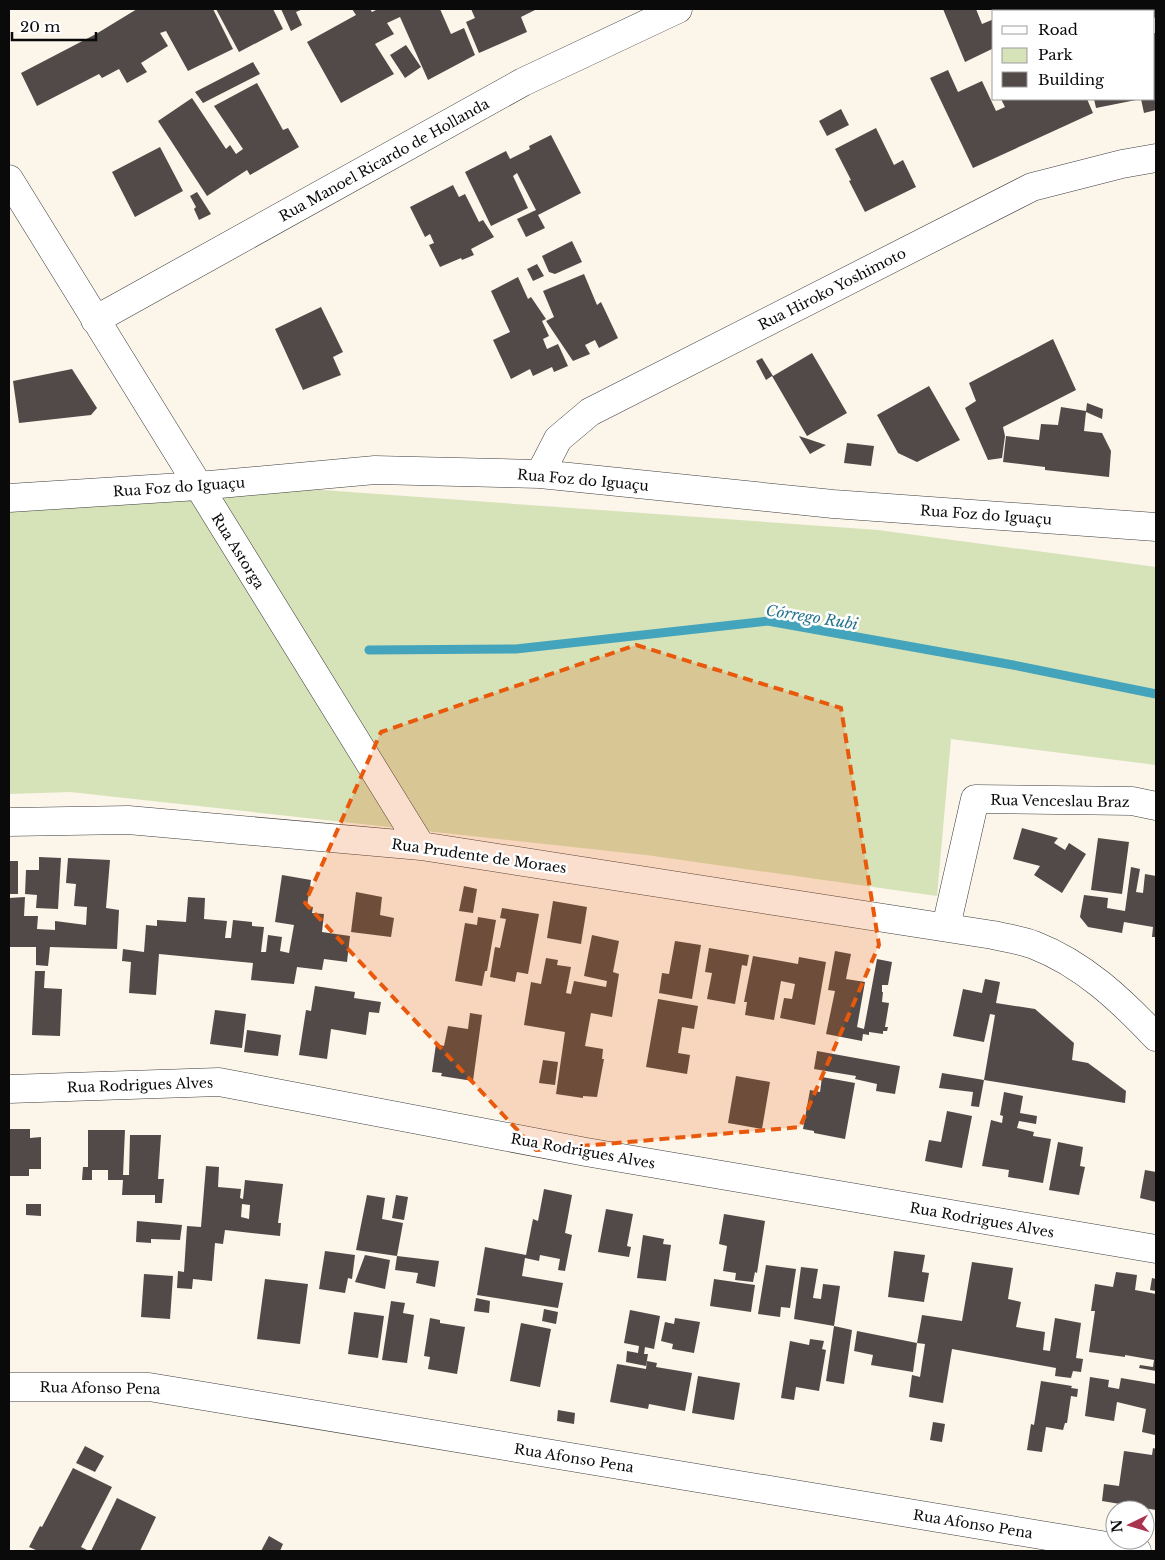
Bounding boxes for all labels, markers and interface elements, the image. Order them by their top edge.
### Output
scale bar [12,10,96,42]
legend [992,10,1155,100]
text: 20 m [20,17,60,36]
text: Road [1038,20,1078,39]
text: Park [1038,45,1074,64]
text: Building [1038,70,1105,89]
street label: Rua Manoel Ricardo de Hollanda [276,94,492,225]
street label: Rua Hiroko Yoshimoto [755,244,909,334]
street label: Rua Foz do Iguaçu [516,465,650,495]
street label: Rua Foz do Iguaçu [112,473,246,501]
street label: Rua Foz do Iguaçu [919,501,1053,529]
street label: Rua Astorga [208,510,269,592]
water label: Córrego Rubi [765,600,860,634]
street label: Rua Venceslau Braz [990,791,1130,811]
street label: Rua Prudente de Moraes [390,835,568,877]
street label: Rua Rodrigues Alves [66,1073,214,1097]
street label: Rua Rodrigues Alves [509,1129,657,1173]
street label: Rua Rodrigues Alves [908,1198,1056,1242]
street label: Rua Afonso Pena [39,1378,161,1398]
street label: Rua Afonso Pena [513,1440,635,1476]
north arrow [1105,1500,1155,1550]
street label: Rua Afonso Pena [912,1506,1034,1542]
text: N [1108,1519,1127,1533]

